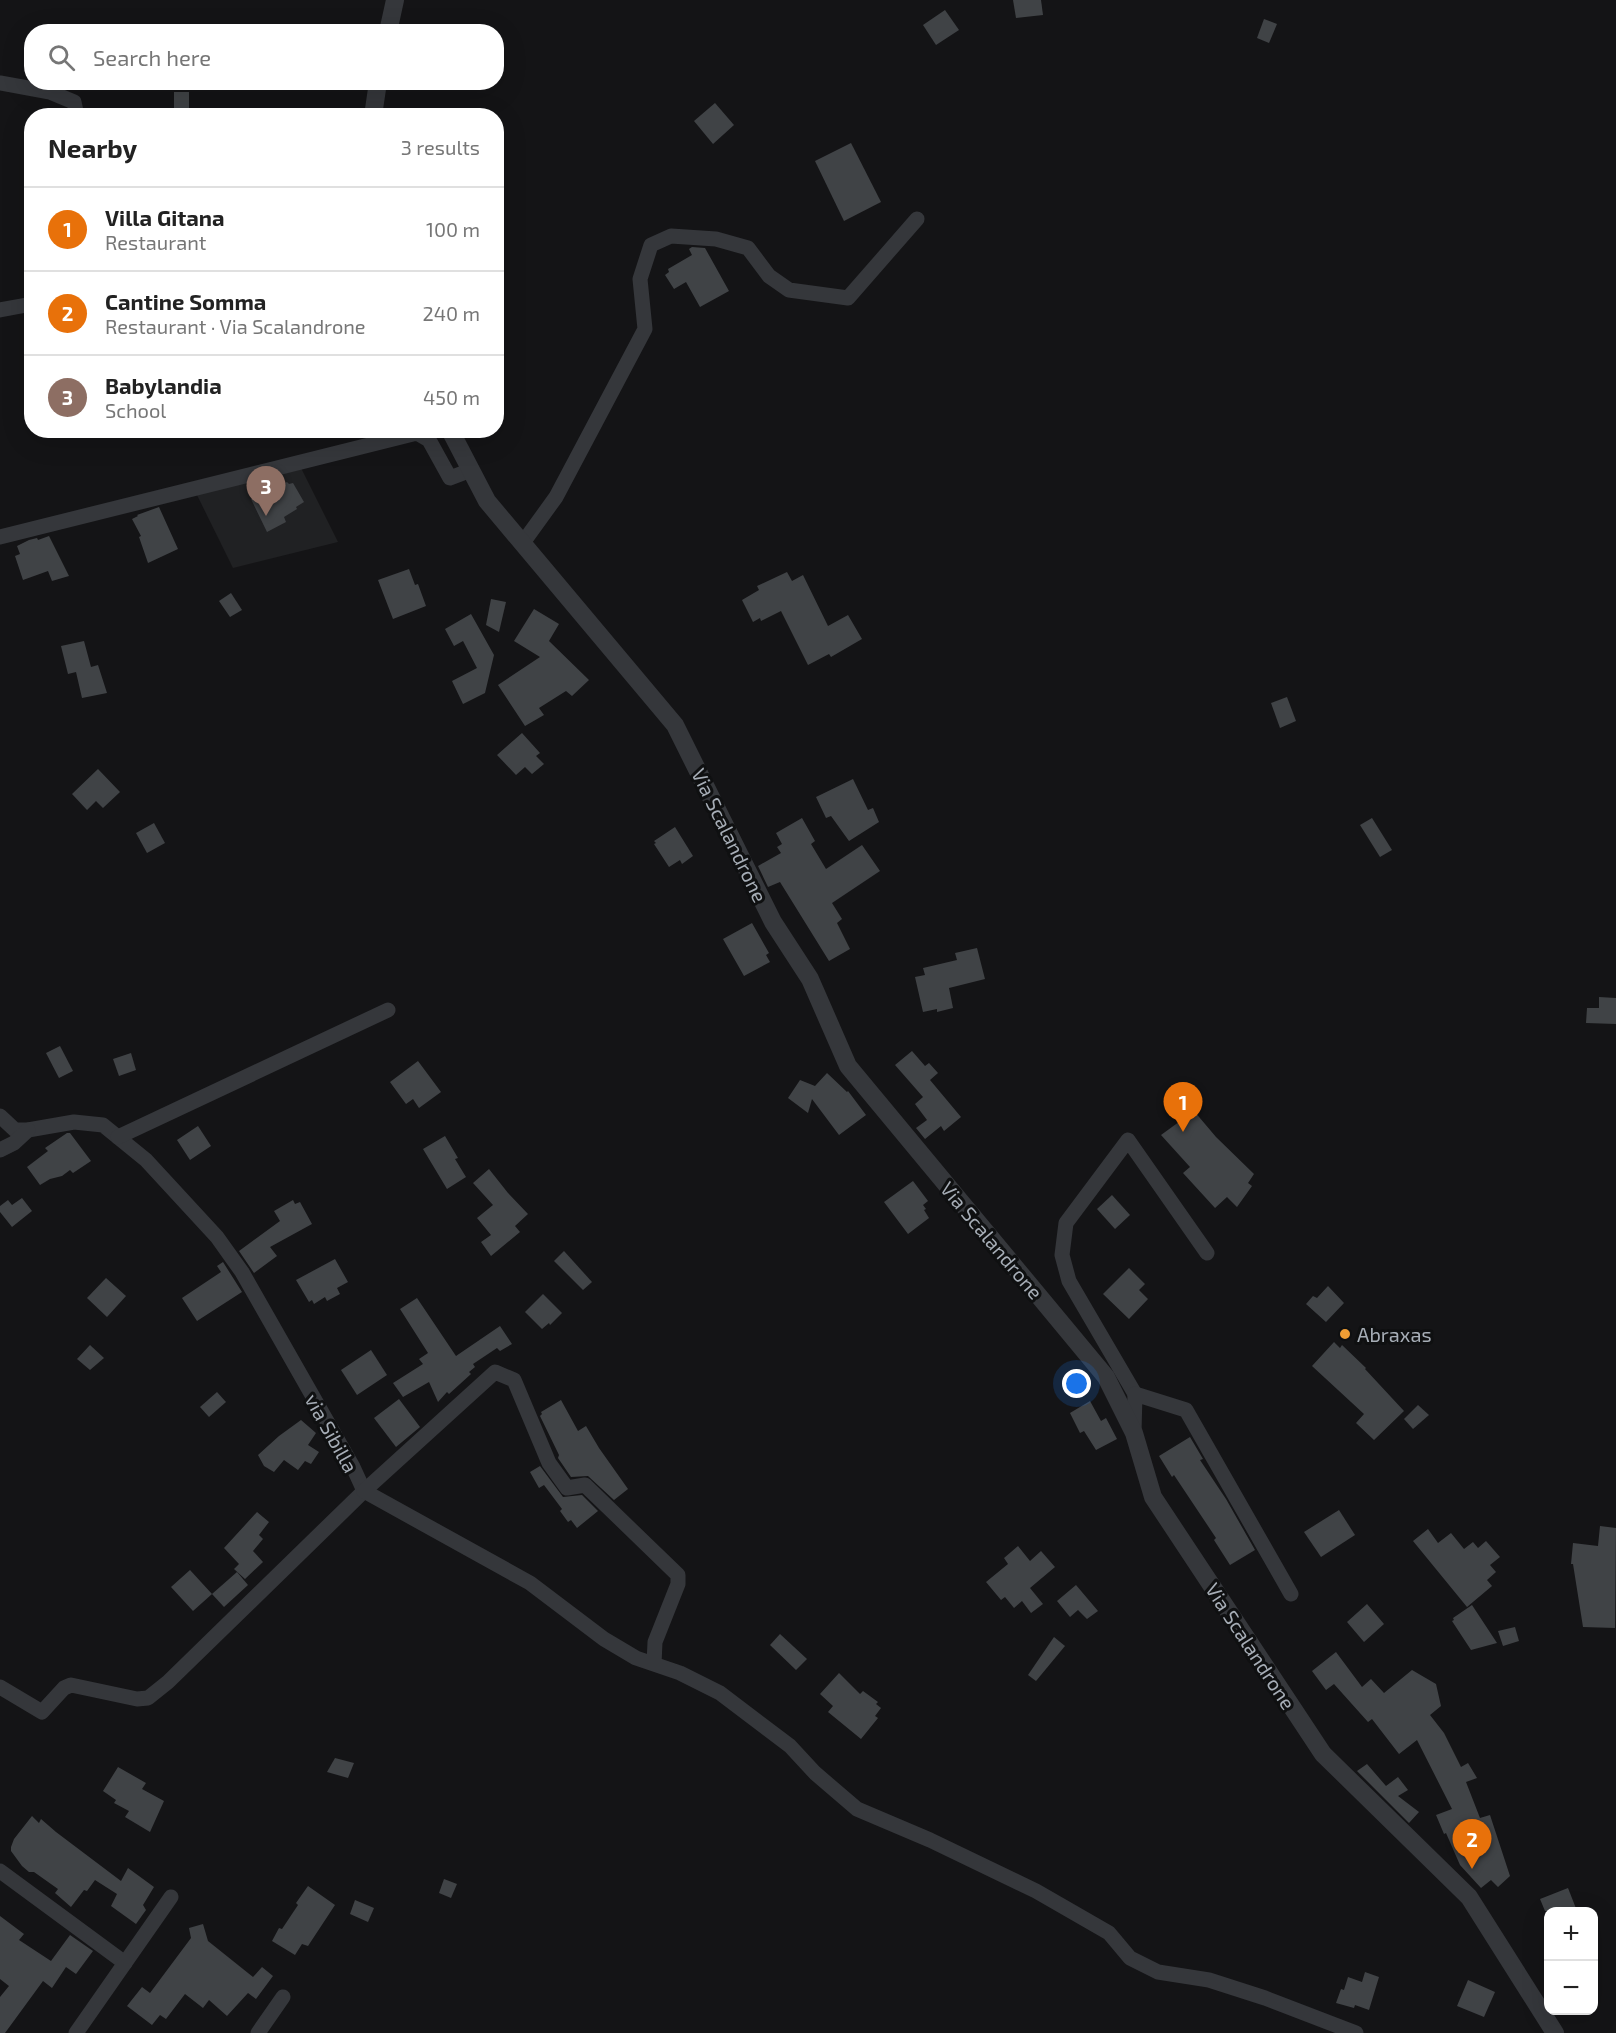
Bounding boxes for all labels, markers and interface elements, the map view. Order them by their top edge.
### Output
search box [24,24,504,90]
icon: search [45,41,78,74]
text: Search here [93,44,211,70]
text: Nearby [48,132,137,163]
text: 3 results [401,135,480,159]
text: Villa Gitana [105,204,225,230]
text: 1 [63,217,72,241]
text: 100 m [426,217,480,241]
text: Restaurant [105,230,206,254]
text: Cantine Somma [105,288,266,314]
text: 2 [62,301,73,325]
text: 240 m [422,301,480,325]
text: Restaurant · Via Scalandrone [105,314,366,338]
text: Babylandia [105,372,222,398]
text: 3 [62,385,73,409]
text: 450 m [423,385,480,409]
text: School [105,398,166,422]
pin: 3 [246,466,286,516]
street label: Via Scalandrone [687,764,773,906]
pin: 1 [1164,1082,1202,1132]
street label: Via Scalandrone [936,1176,1048,1304]
place label: Abraxas [1357,1322,1432,1346]
marker: Abraxas [1338,1327,1352,1341]
your location [1062,1369,1091,1398]
street label: via Sibilla [301,1389,363,1477]
street label: Via Scalandrone [1201,1578,1301,1714]
pin: 2 [1452,1820,1492,1869]
map controls [1544,1907,1598,2015]
button: + [1544,1907,1598,1961]
button: − [1544,1961,1598,2015]

